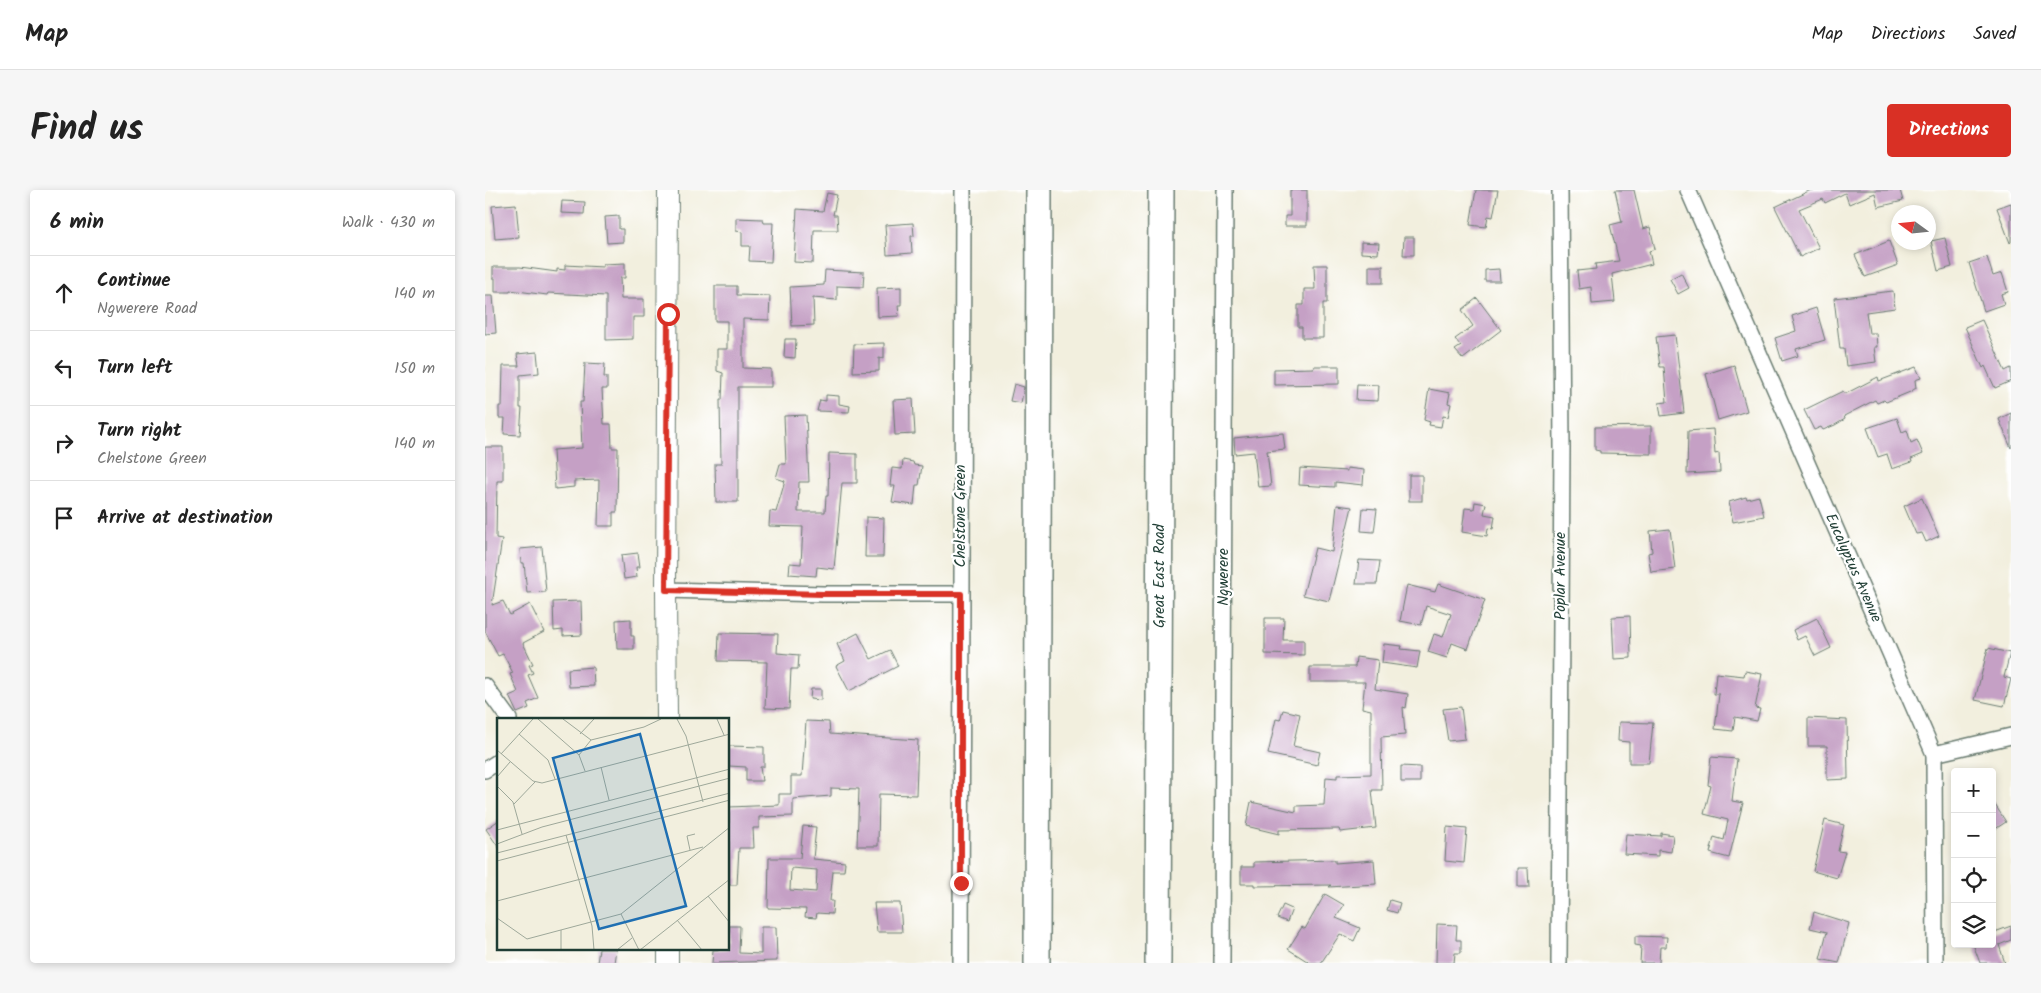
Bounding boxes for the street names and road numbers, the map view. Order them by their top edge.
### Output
street label: Chelstone Green [949,465,973,567]
street label: Eucalyptus Avenue [1818,510,1888,627]
street label: Great East Road [1148,524,1172,628]
street label: Poplar Avenue [1549,532,1573,620]
street label: Ngwerere [1212,548,1236,606]

